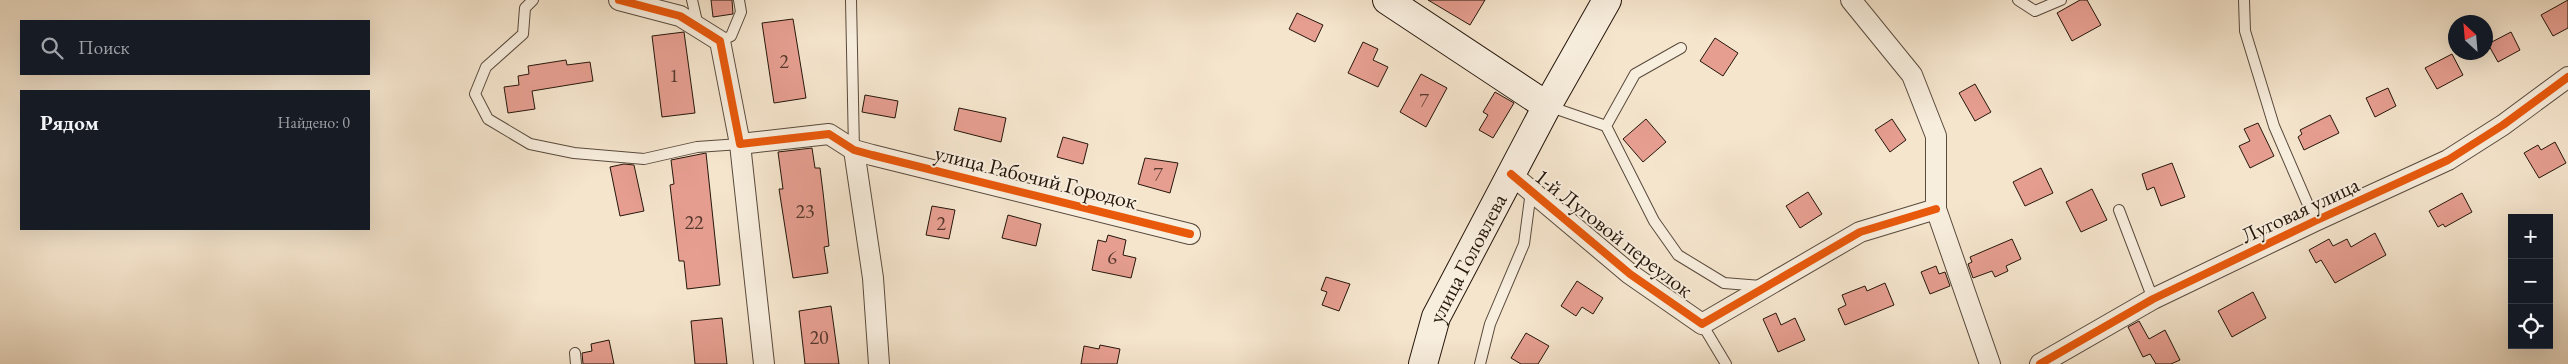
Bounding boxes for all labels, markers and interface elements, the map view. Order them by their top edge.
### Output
north arrow [2448,15,2493,60]
search box [20,20,370,75]
icon: search [38,34,66,62]
text: Поиск [78,35,130,60]
house number: 2 [779,48,789,74]
house number: 1 [669,62,679,88]
house number: 7 [1419,87,1429,113]
text: Рядом [40,109,99,136]
text: Найдено: 0 [278,112,350,133]
street label: улица Рабочий Городок [932,138,1141,216]
house number: 7 [1153,161,1163,187]
street label: 1-й Луговой переулок [1529,162,1700,304]
street label: Луговая улица [2236,170,2364,250]
street label: улица Головлева [1421,188,1513,326]
house number: 23 [795,198,815,224]
house number: 22 [684,209,704,235]
house number: 2 [936,210,946,236]
map controls [2508,214,2553,349]
button: + [2508,214,2553,259]
house number: 6 [1107,244,1117,270]
button: − [2508,259,2553,304]
button: locate [2508,304,2553,349]
house number: 20 [809,324,829,350]

